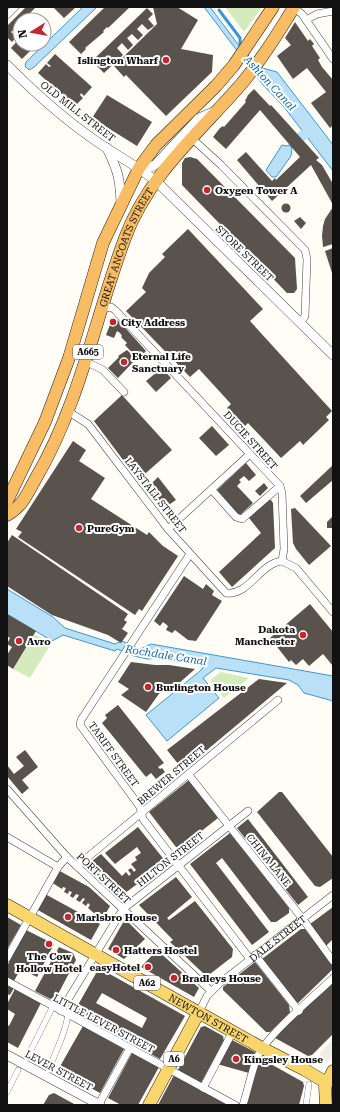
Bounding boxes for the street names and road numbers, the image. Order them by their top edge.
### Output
street label: OLD MILL STREET [38,79,117,144]
street label: GREAT ANCOATS STREET [97,186,156,308]
street label: STORE STREET [214,223,276,284]
road number: A665 [73,345,103,359]
street label: DUCIE STREET [222,409,280,472]
street label: LAYSTALL STREET [123,455,189,536]
street label: TARIFF STREET [86,720,141,789]
street label: BREWER STREET [135,744,208,807]
street label: HILTON STREET [135,830,206,889]
street label: CHINA LANE [244,832,293,889]
street label: PORT STREET [74,851,133,906]
street label: DALE STREET [247,913,308,964]
road number: A62 [134,976,160,990]
street label: LITTLE LEVER STREET [51,992,157,1055]
street label: NEWTON STREET [167,992,250,1045]
street label: LEVER STREET [23,1048,95,1093]
road number: A6 [164,1052,184,1066]

